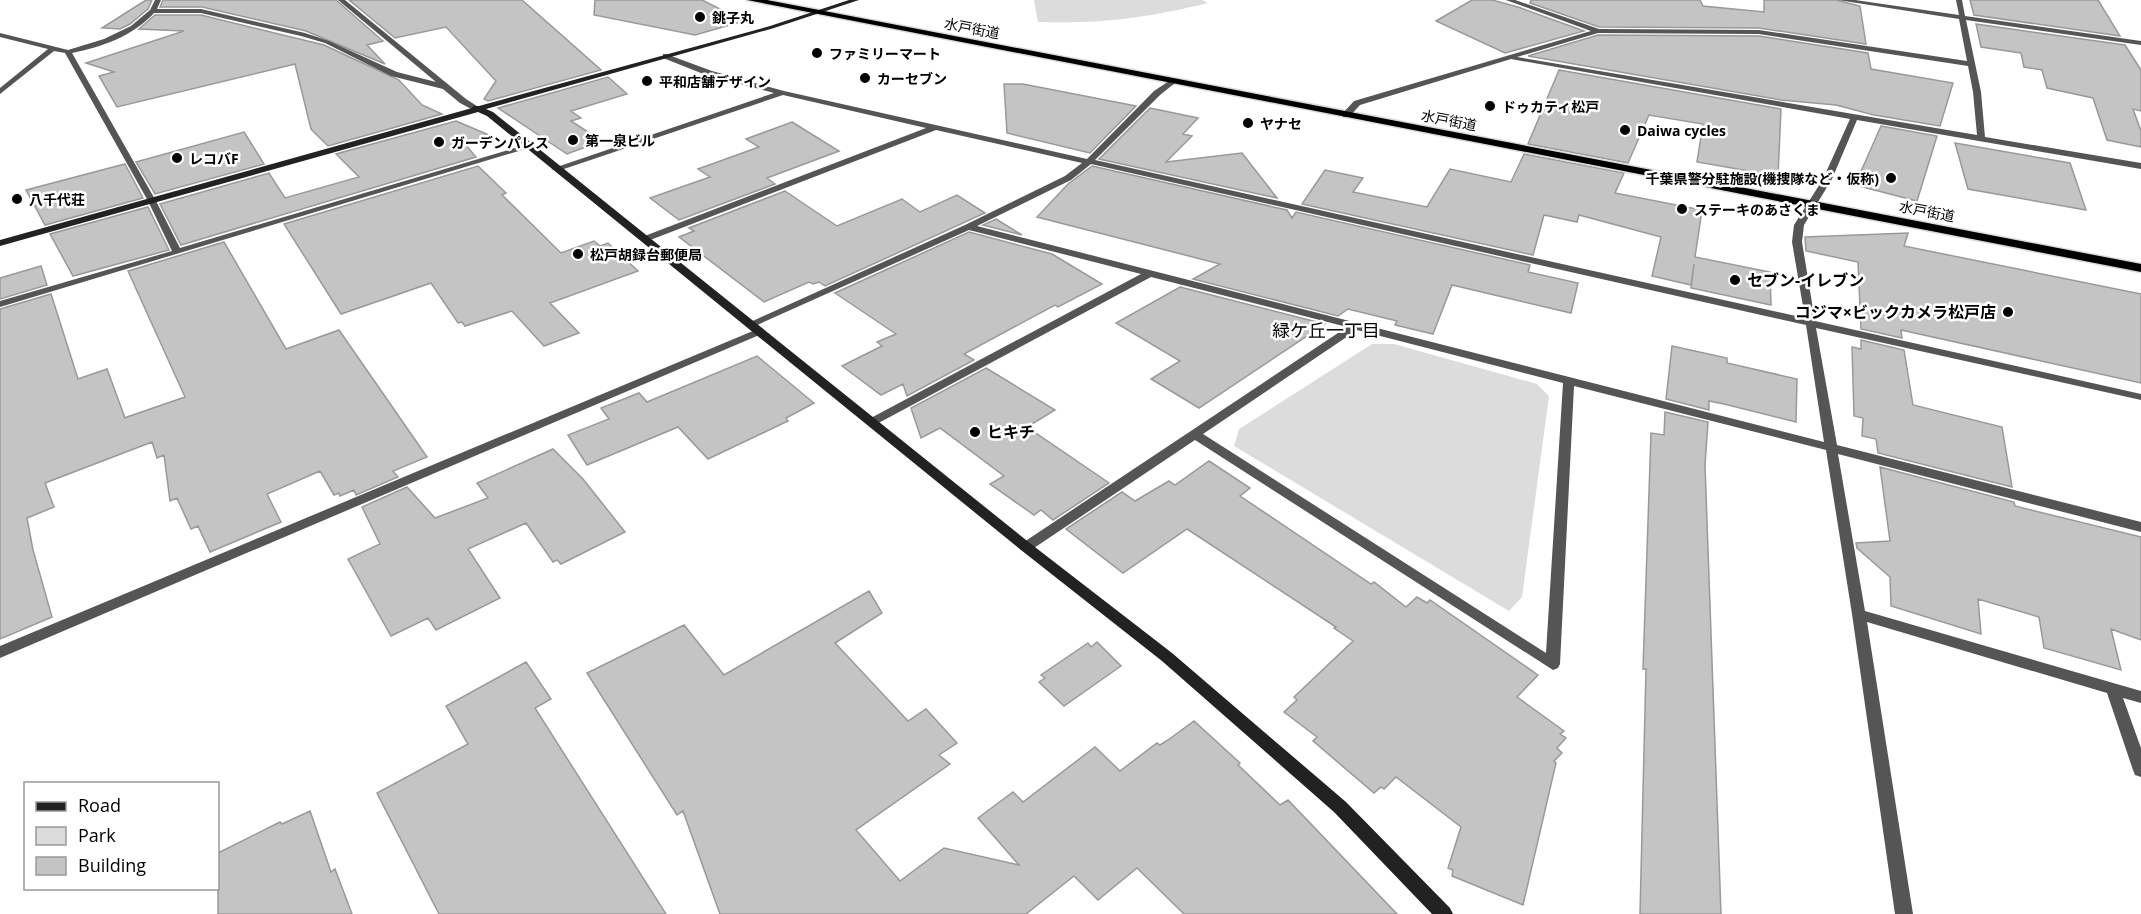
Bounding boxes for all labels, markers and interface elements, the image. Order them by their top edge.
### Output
place label: 銚子丸 [712,8,754,27]
marker: 銚子丸 [693,10,707,24]
street label: 水戸街道 [943,13,1001,43]
place label: ファミリーマート [829,44,941,63]
marker: ファミリーマート [810,46,824,60]
place label: カーセブン [877,69,947,88]
marker: カーセブン [858,71,872,85]
place label: 平和店舗デザイン [659,72,771,91]
marker: 平和店舗デザイン [640,74,654,88]
place label: ドゥカティ松戸 [1502,97,1599,116]
marker: ドゥカティ松戸 [1483,99,1497,113]
street label: 水戸街道 [1420,105,1478,135]
place label: ヤナセ [1260,114,1302,133]
marker: ヤナセ [1241,116,1255,130]
place label: Daiwa cycles [1637,121,1726,140]
marker: Daiwa cycles [1618,123,1632,137]
place label: 第一泉ビル [585,131,655,150]
place label: ガーデンパレス [451,133,549,152]
marker: 第一泉ビル [566,133,580,147]
marker: ガーデンパレス [432,135,446,149]
place label: レコバF [189,149,239,168]
marker: レコバF [170,151,184,165]
place label: 千葉県警分駐施設(機捜隊など・仮称) [1646,169,1879,188]
marker: 千葉県警分駐施設(機捜隊など・仮称) [1884,171,1898,185]
place label: 八千代荘 [29,190,85,209]
marker: 八千代荘 [10,192,24,206]
street label: 水戸街道 [1898,196,1956,226]
place label: ステーキのあさくま [1694,200,1820,219]
marker: ステーキのあさくま [1675,202,1689,216]
place label: 松戸胡録台郵便局 [590,245,702,264]
marker: 松戸胡録台郵便局 [571,247,585,261]
place label: セブン-イレブン [1747,269,1864,291]
marker: セブン-イレブン [1728,273,1742,287]
place label: コジマ×ビックカメラ松戸店 [1795,301,1996,323]
marker: コジマ×ビックカメラ松戸店 [2001,305,2015,319]
district label: 緑ケ丘一丁目 [1272,318,1380,342]
place label: ヒキチ [987,421,1035,443]
marker: ヒキチ [968,425,982,439]
legend [24,782,219,890]
text: Road [78,793,121,817]
text: Park [78,823,116,847]
text: Building [78,853,146,877]

